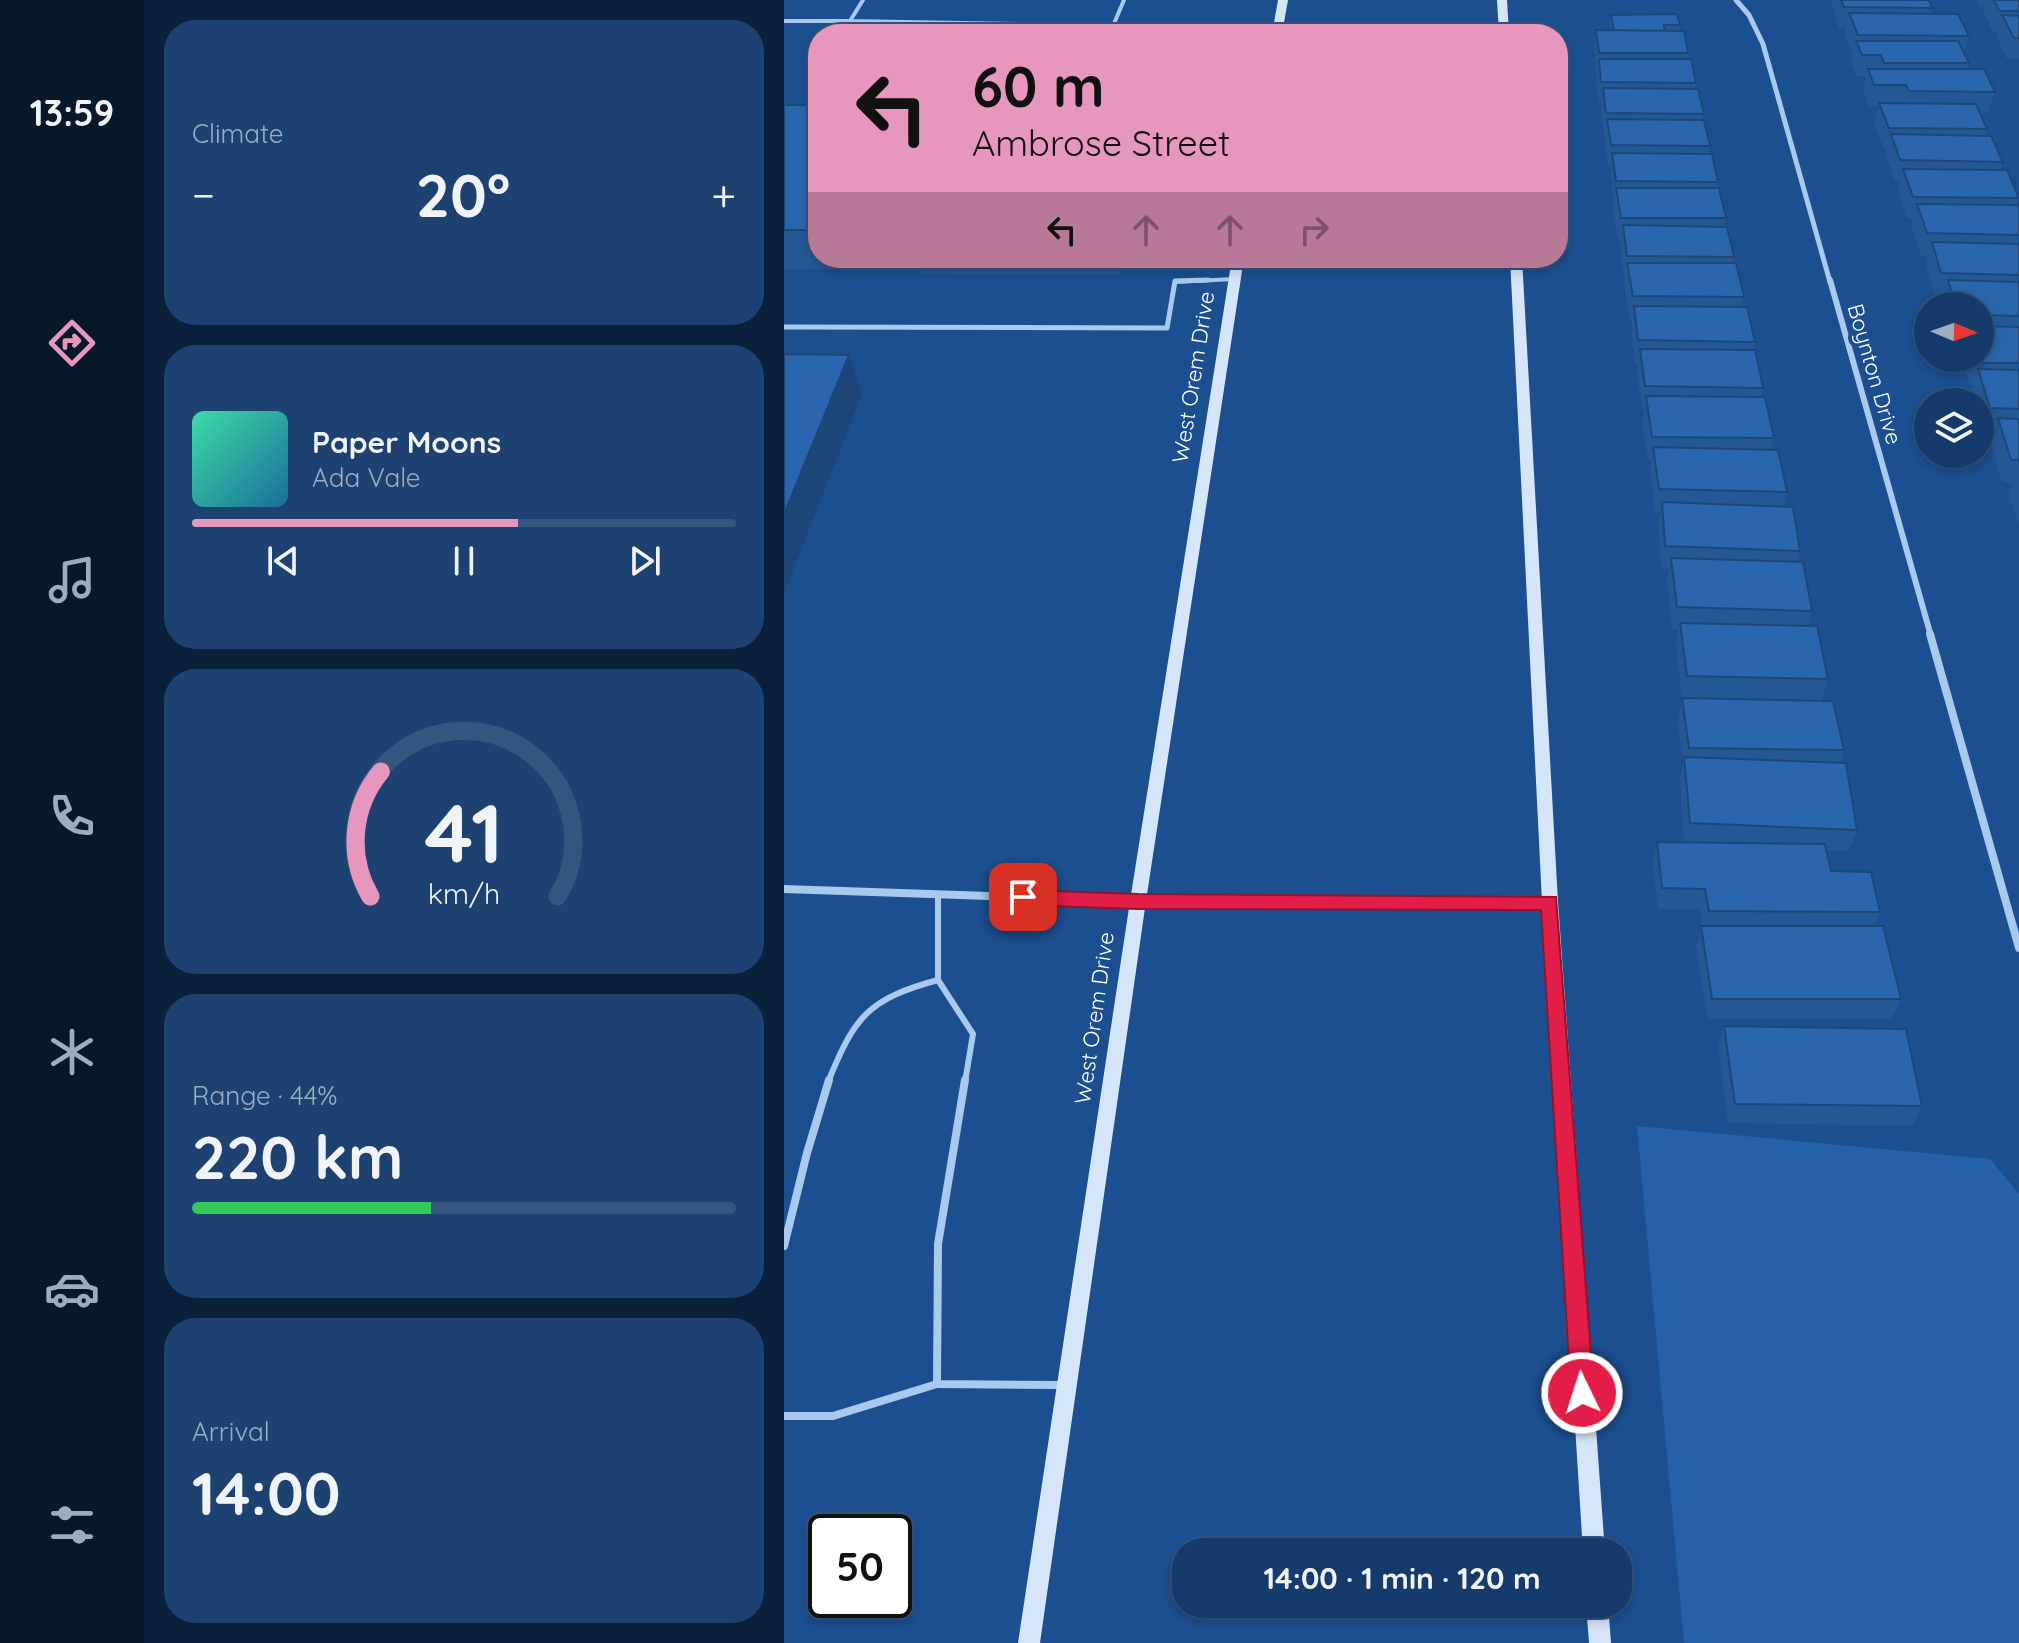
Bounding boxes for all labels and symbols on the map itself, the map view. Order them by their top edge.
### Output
street label: West Orem Drive [1166,289,1220,465]
north arrow [1914,292,1994,372]
street label: Boynton Drive [1842,300,1908,448]
pin [989,863,1057,931]
street label: West Orem Drive [1068,930,1120,1106]
position arrow [1540,1351,1624,1435]
speed limit sign: 50 [808,1514,912,1618]

